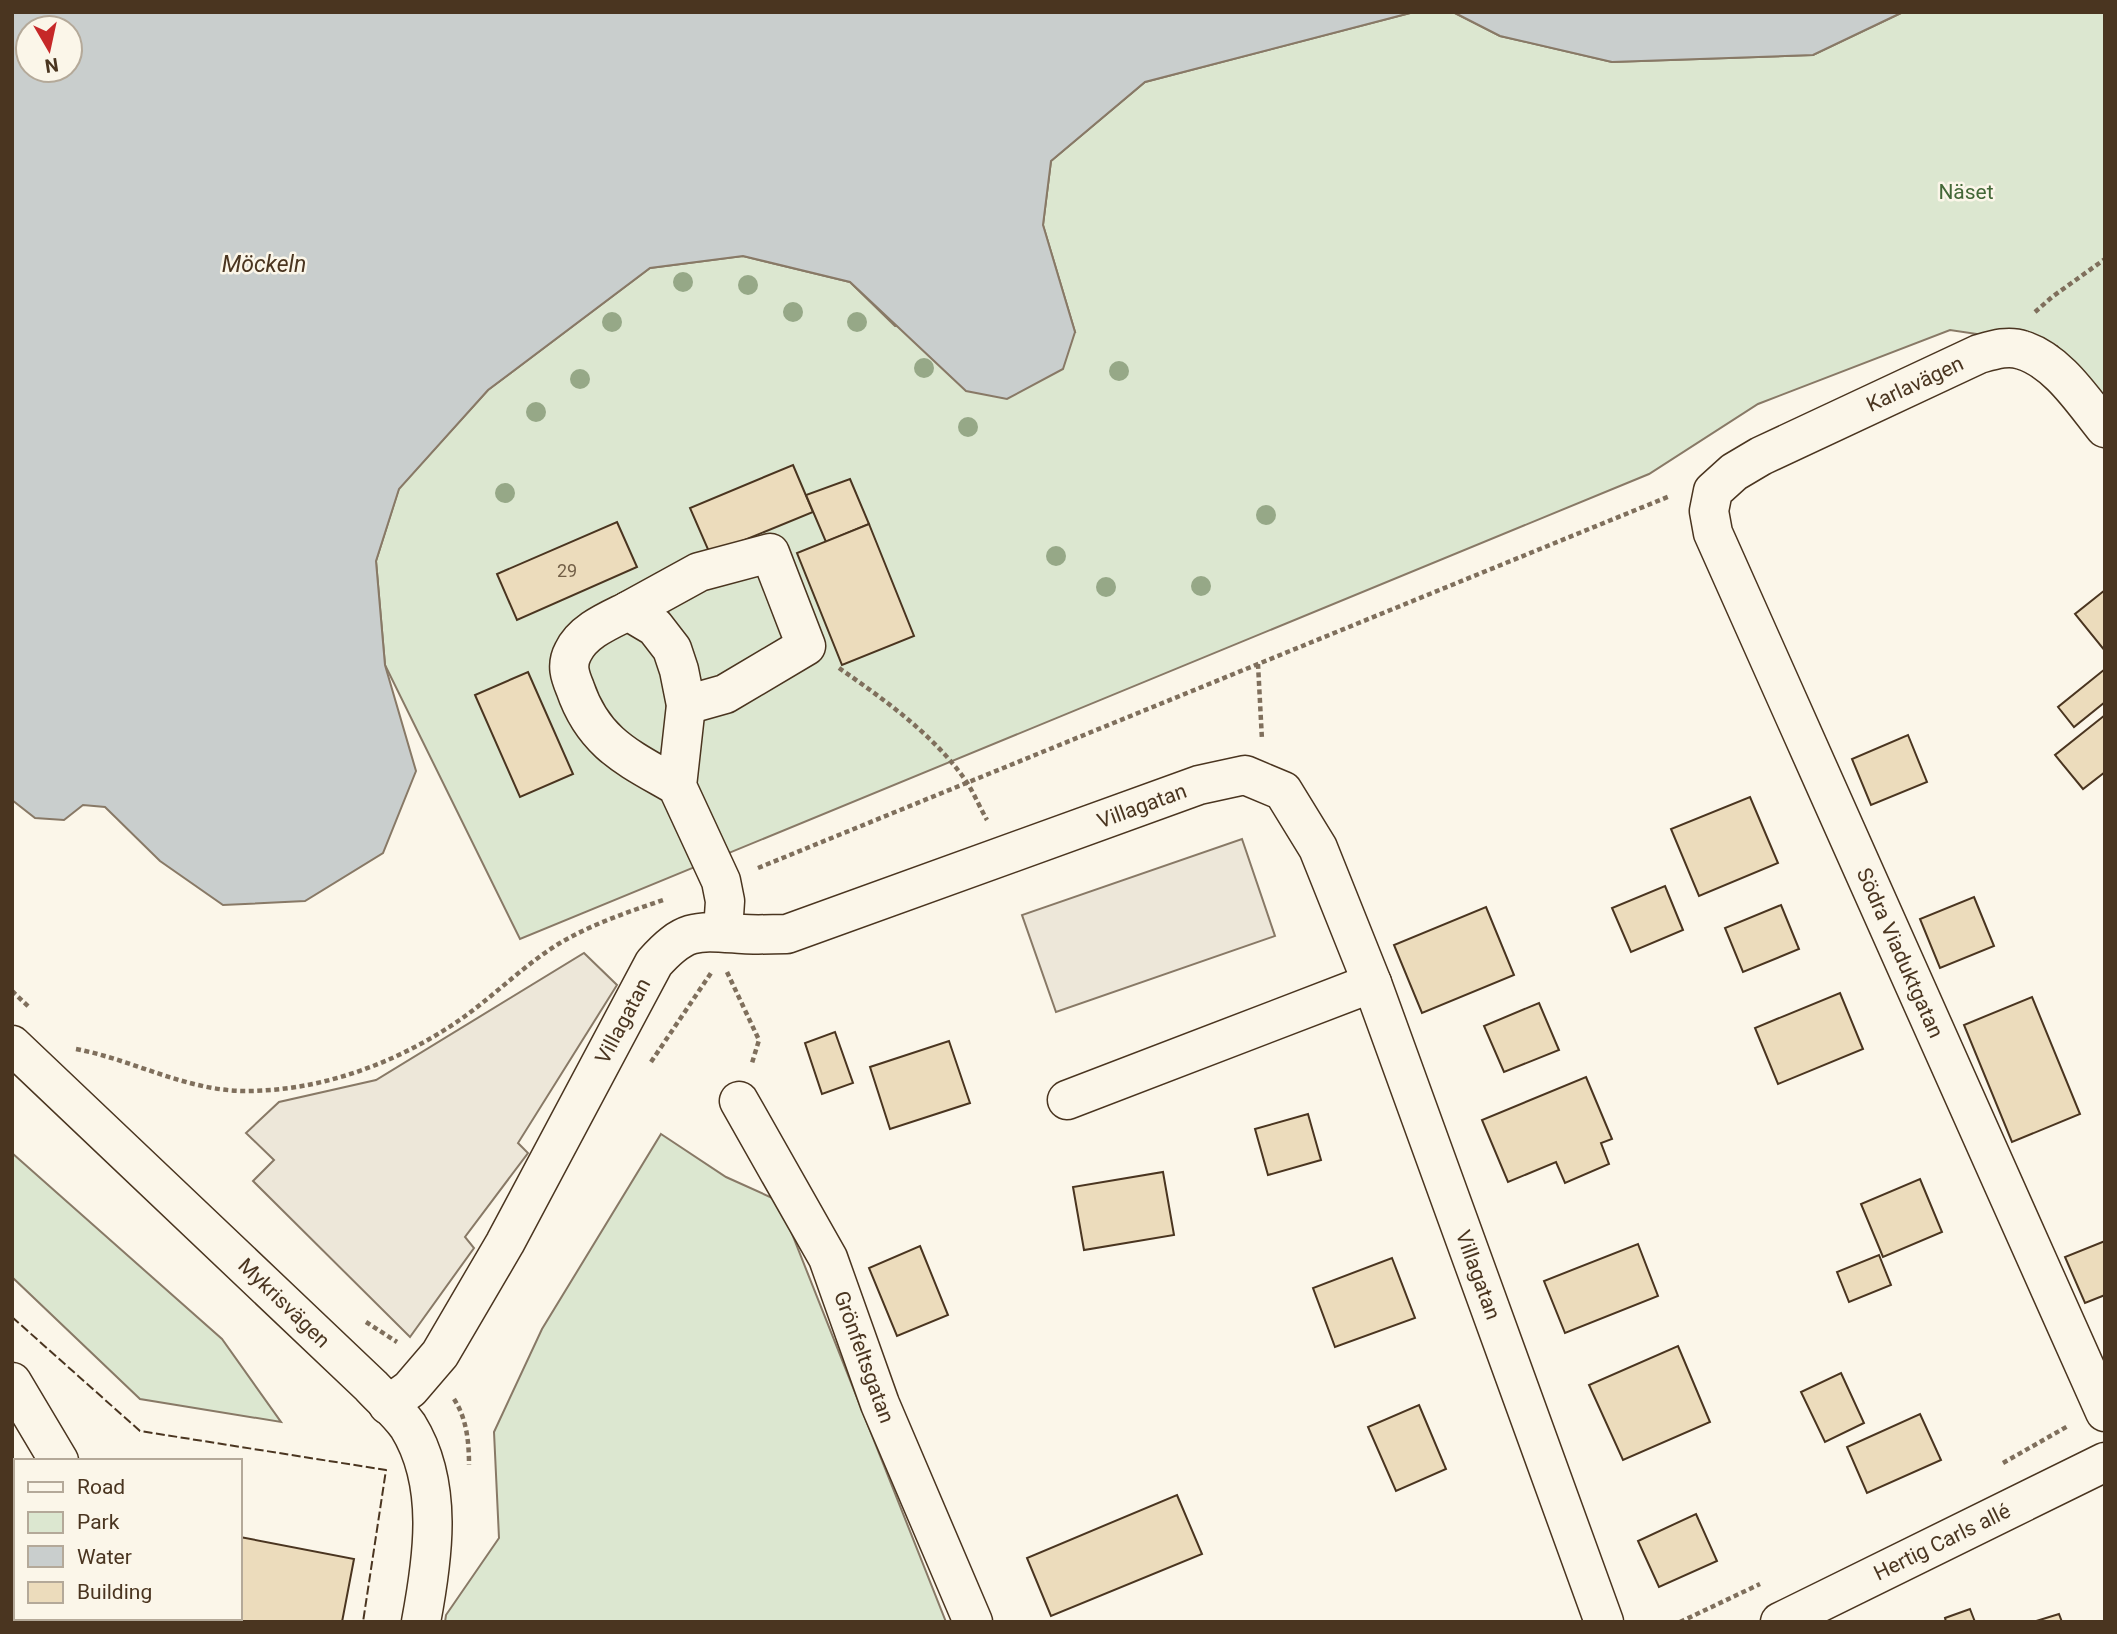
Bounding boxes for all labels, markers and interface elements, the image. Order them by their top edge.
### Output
north arrow [14,14,84,84]
text: N [43,53,60,78]
park label: Näset [1938,180,1994,204]
water label: Möckeln [222,251,306,278]
street label: Karlavägen [1863,351,1967,417]
house number: 29 [557,560,577,581]
street label: Villagatan [1094,779,1190,833]
street label: Södra Viaduktgatan [1852,864,1948,1042]
street label: Villagatan [591,974,655,1068]
street label: Villagatan [1451,1227,1505,1323]
street label: Mykrisvägen [233,1253,335,1353]
street label: Grönfeltsgatan [829,1288,899,1426]
legend [14,1459,242,1620]
text: Road [77,1475,125,1499]
street label: Hertig Carls allé [1870,1499,2014,1585]
text: Park [77,1510,120,1534]
text: Water [77,1545,132,1569]
text: Building [77,1580,152,1604]

